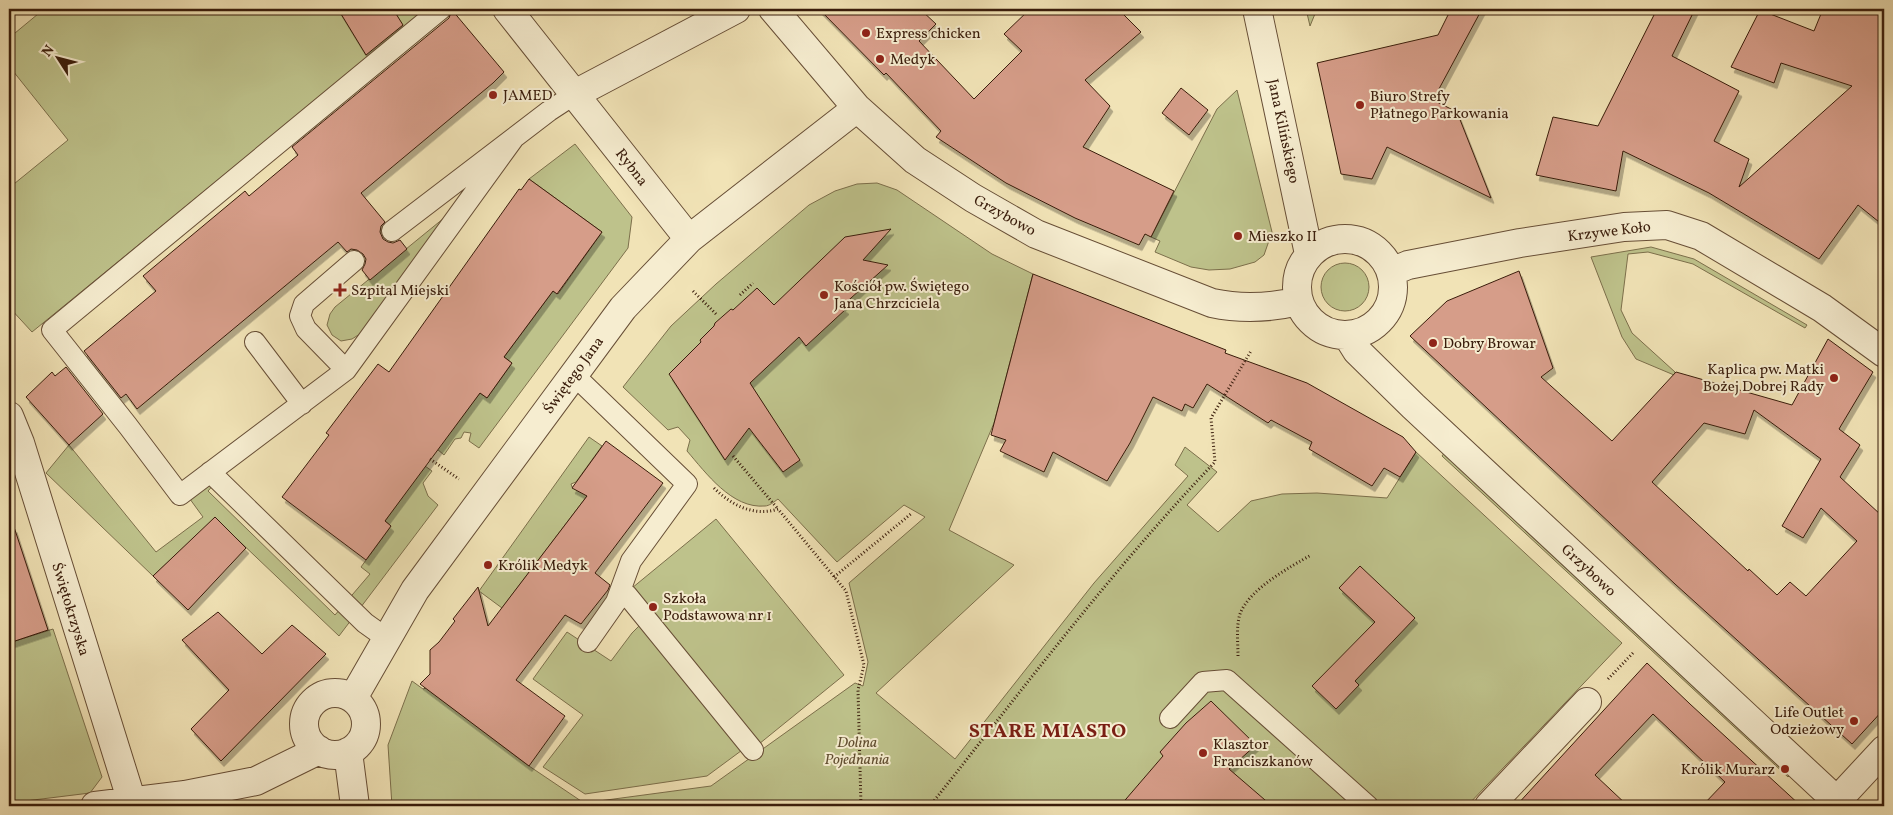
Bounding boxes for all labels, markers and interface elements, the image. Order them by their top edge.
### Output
place label: Express chicken [876,24,981,45]
marker: Express chicken [860,27,872,39]
north arrow [32,32,82,82]
text: N [38,42,59,61]
place label: Medyk [890,50,936,71]
marker: Medyk [874,53,886,65]
street label: Jana Kilińskiego [1261,77,1304,186]
place label: JAMED [503,86,552,107]
place label: Biuro Strefy Płatnego Parkowania [1370,87,1509,125]
marker: JAMED [487,89,499,101]
marker: Biuro Strefy Płatnego Parkowania [1354,99,1366,111]
street label: Rybna [609,145,652,191]
street label: Grzybowo [969,191,1039,242]
street label: Krzywe Koło [1566,217,1652,248]
place label: Mieszko II [1248,227,1317,248]
marker: Mieszko II [1232,230,1244,242]
place label: Kościół pw. Świętego Jana Chrzciciela [834,277,969,315]
place label: Szpital Miejski [351,281,449,302]
marker: Szpital Miejski [333,283,347,297]
marker: Kościół pw. Świętego Jana Chrzciciela [818,289,830,301]
street label: Świętego Jana [539,333,610,419]
place label: Dobry Browar [1443,334,1536,355]
marker: Dobry Browar [1427,337,1439,349]
place label: Kaplica pw. Matki Bożej Dobrej Rady [1703,360,1824,398]
marker: Kaplica pw. Matki Bożej Dobrej Rady [1828,372,1840,384]
street label: Grzybowo [1556,540,1620,602]
place label: Królik Medyk [498,556,588,577]
marker: Królik Medyk [482,559,494,571]
street label: Świętokrzyska [45,560,94,659]
place label: Szkoła Podstawowa nr 1 [663,589,772,627]
marker: Szkoła Podstawowa nr 1 [647,601,659,613]
place label: Life Outlet Odzieżowy [1770,703,1844,741]
marker: Life Outlet Odzieżowy [1848,715,1860,727]
district label: STARE MIASTO [969,718,1127,746]
park label: Dolina Pojednania [825,733,889,771]
place label: Klasztor Franciszkanów [1213,735,1313,773]
marker: Klasztor Franciszkanów [1197,747,1209,759]
place label: Królik Murarz [1681,760,1775,781]
marker: Królik Murarz [1779,763,1791,775]

